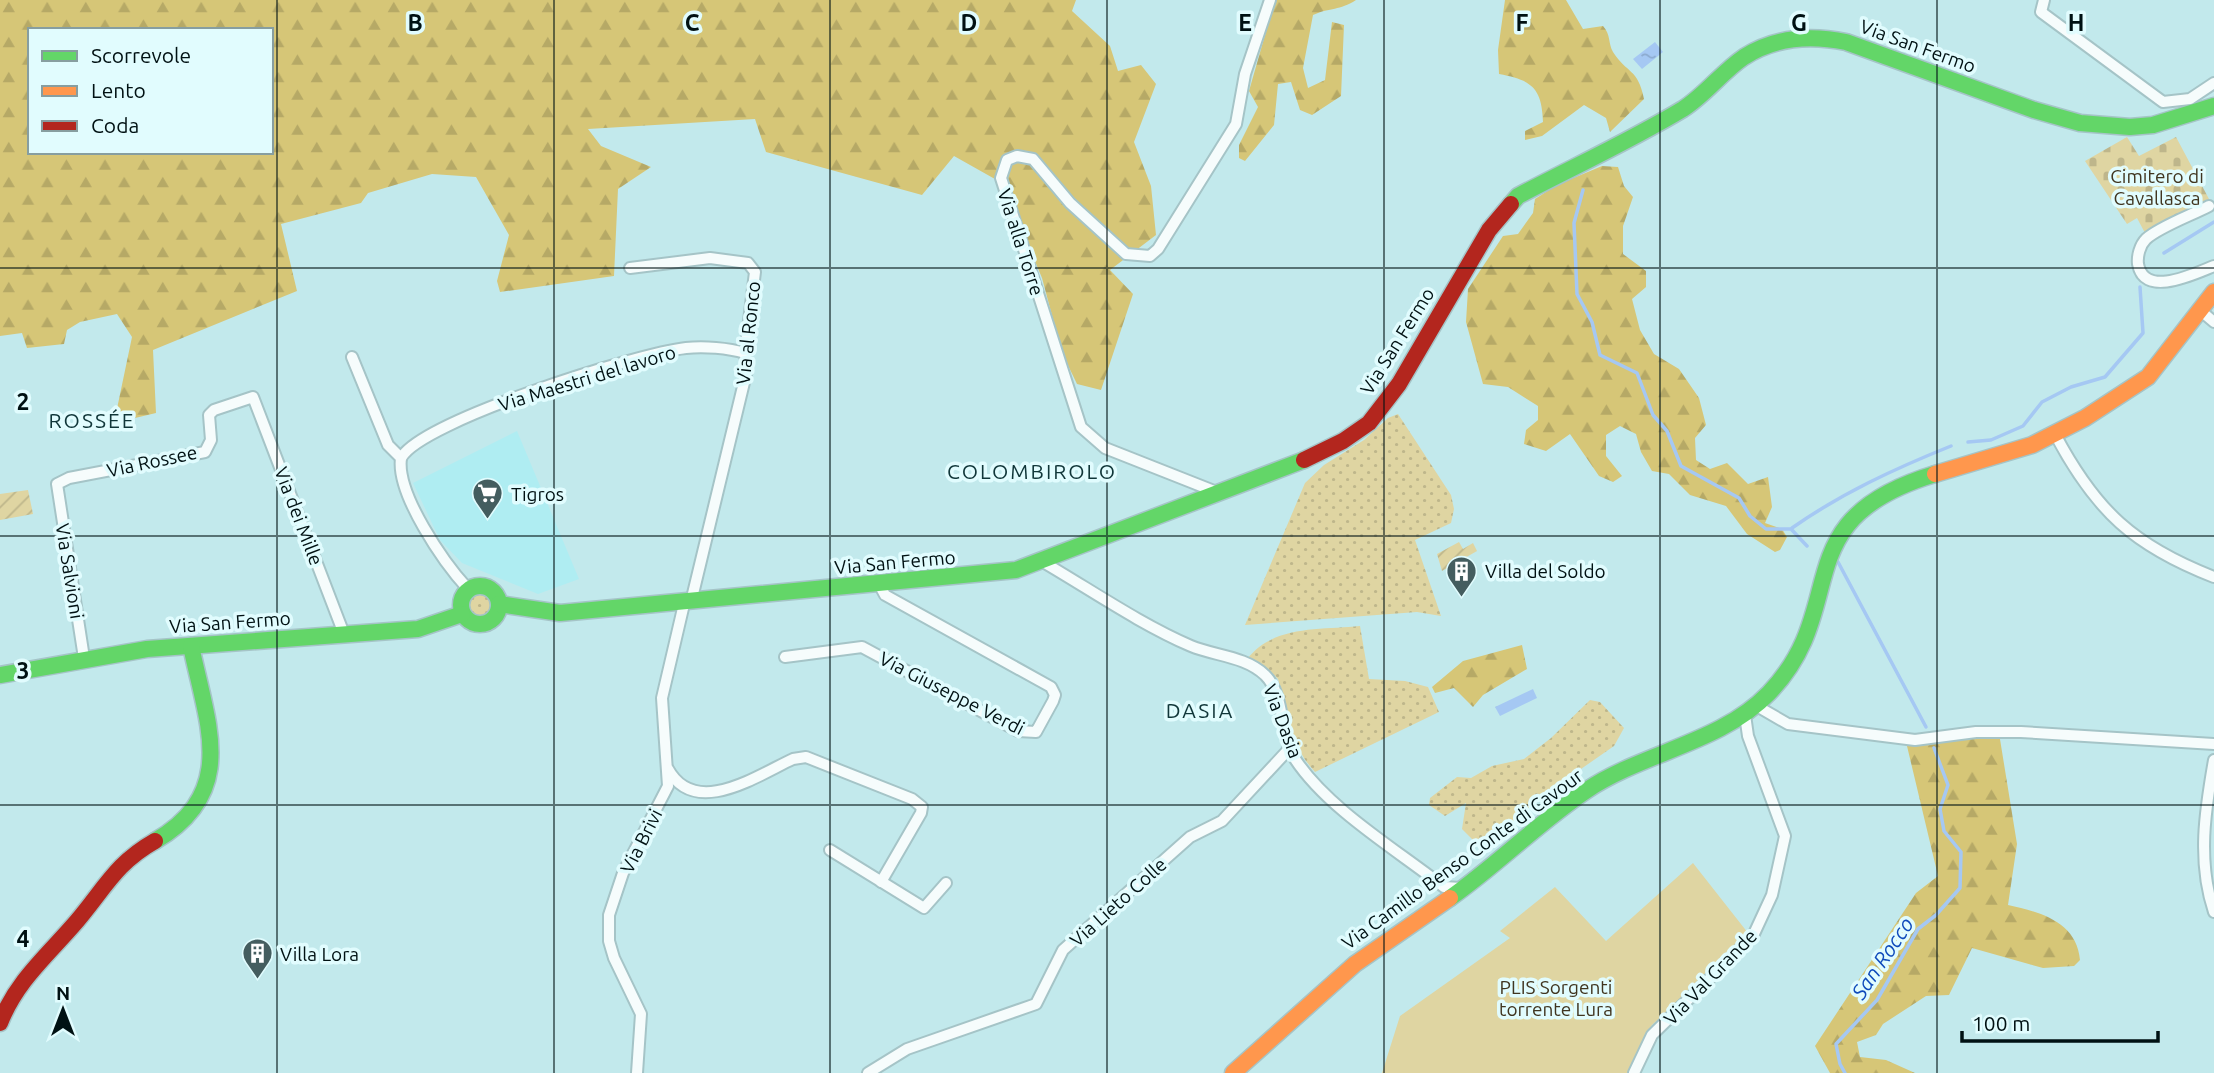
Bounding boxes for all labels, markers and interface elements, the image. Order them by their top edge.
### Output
text: B [407,10,423,35]
text: C [685,10,700,35]
text: D [961,10,977,35]
text: E [1238,10,1252,35]
text: F [1516,10,1529,35]
text: G [1791,10,1807,35]
text: H [2068,10,2084,35]
street label: Via San Fermo [1857,15,1979,77]
legend [28,28,273,154]
text: Scorrevole [91,43,191,67]
text: Lento [91,78,146,102]
text: Coda [91,113,139,137]
park label: Cimitero di Cavallasca [2110,165,2204,209]
street label: Via alla Torre [993,186,1049,298]
street label: Via al Ronco [732,280,764,386]
street label: Via San Fermo [1355,284,1439,398]
street label: Via Maestri del lavoro [496,341,678,415]
text: 2 [17,389,29,414]
district label: ROSSÉE [49,408,135,432]
street label: Via Rossee [105,441,199,481]
district label: COLOMBIROLO [947,459,1117,483]
street label: Via dei Mille [270,464,328,568]
supermarket icon: Tigros [471,477,505,521]
place label: Tigros [511,483,564,505]
street label: Via Salvioni [52,522,88,620]
street label: Via San Fermo [834,546,956,578]
building icon: Villa del Soldo [1445,554,1479,598]
place label: Villa del Soldo [1485,560,1606,582]
street label: Via San Fermo [169,607,291,637]
street label: Via Giuseppe Verdi [876,647,1028,739]
text: 3 [17,658,29,683]
street label: Via Dasia [1259,681,1307,761]
district label: DASIA [1166,698,1234,722]
street label: Via Camillo Benso Conte di Cavour [1337,764,1587,954]
street label: Via Brivi [616,805,666,877]
street label: Via Lieto Colle [1065,853,1171,951]
water label: San Rocco [1846,913,1918,1004]
street label: Via Val Grande [1659,925,1761,1029]
text: 4 [17,926,30,951]
building icon: Villa Lora [240,937,274,981]
place label: Villa Lora [280,943,359,965]
north arrow [28,975,98,1045]
park label: PLIS Sorgenti torrente Lura [1499,976,1613,1020]
text: N [56,982,70,1004]
scale bar [1962,1000,2158,1044]
text: 100 m [1972,1011,2030,1035]

